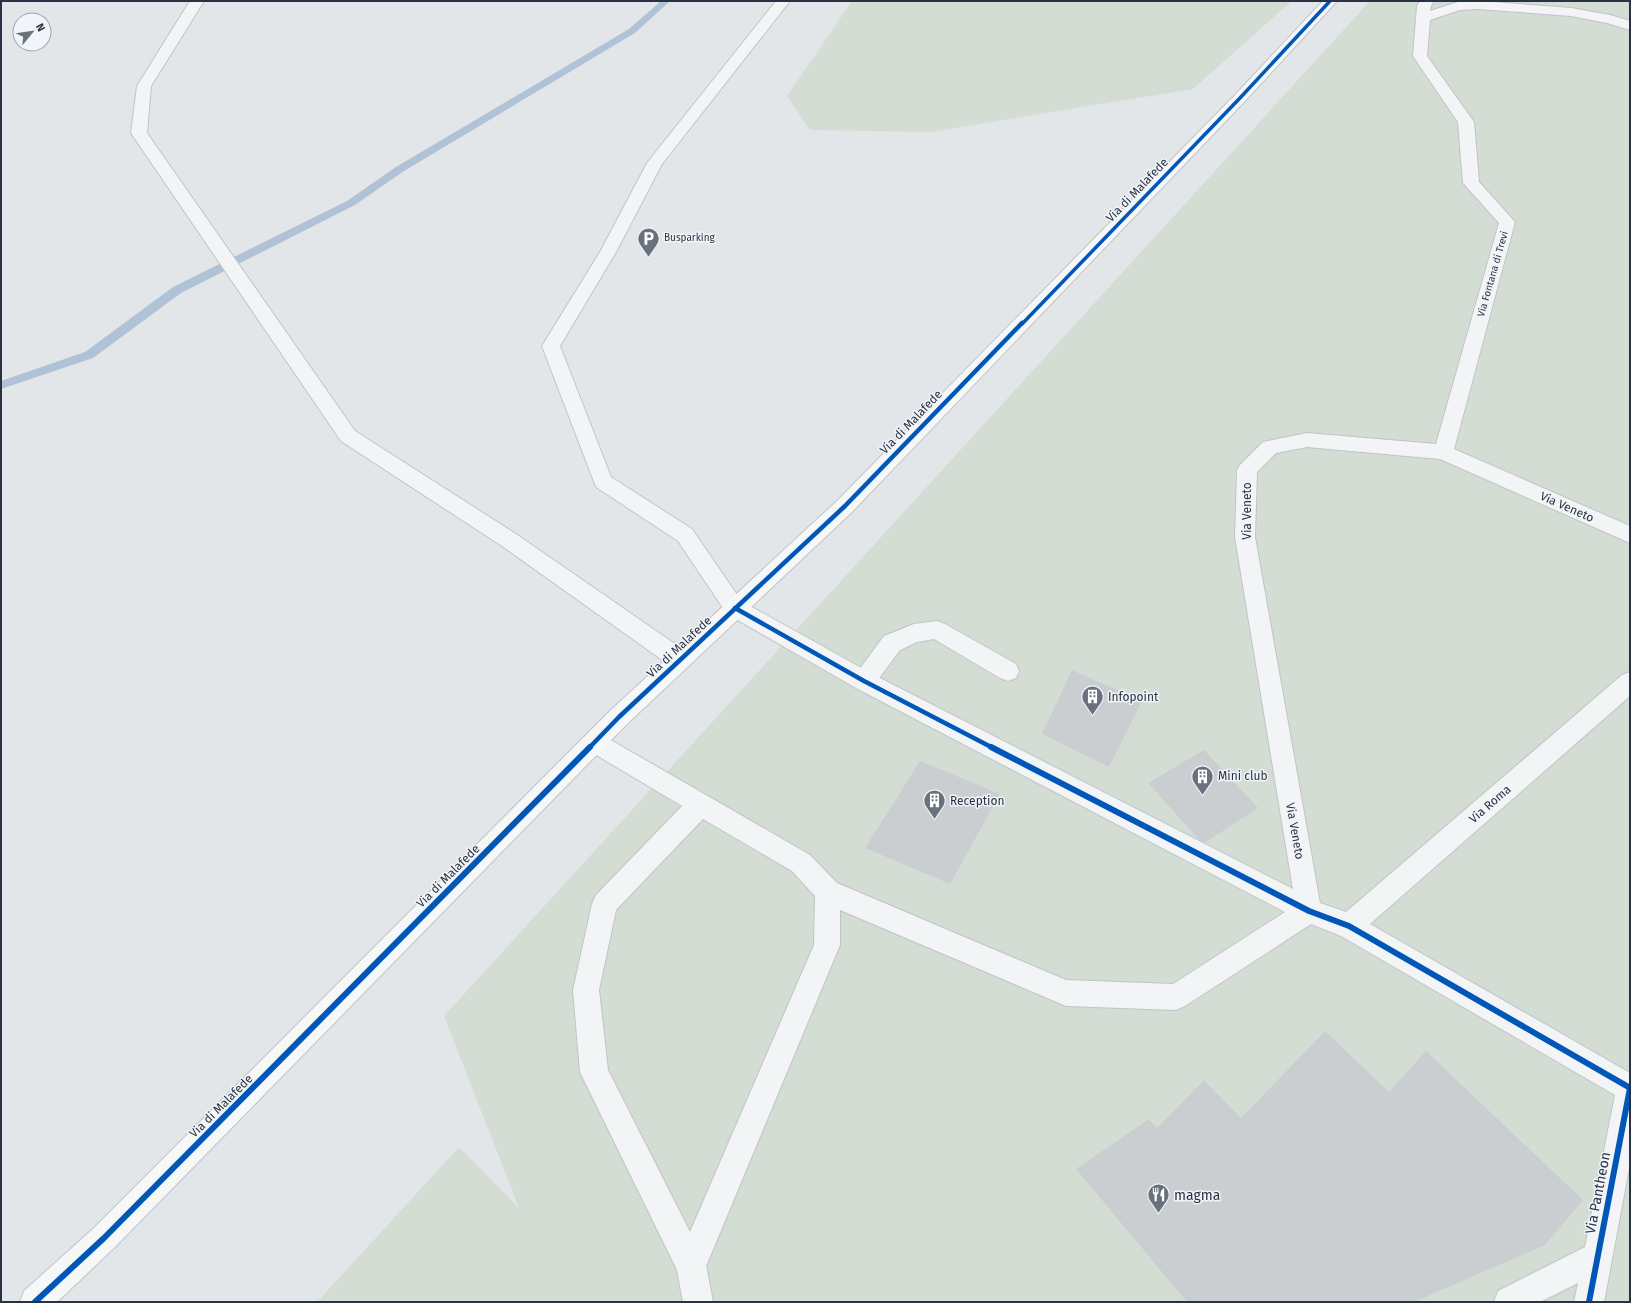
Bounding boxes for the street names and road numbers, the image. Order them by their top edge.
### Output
street label: Via di Malafede [1103,155,1171,225]
street label: Via Fontana di Trevi [1475,230,1511,318]
street label: Via di Malafede [877,387,945,457]
street label: Via Veneto [1240,482,1254,540]
street label: Via Veneto [1538,489,1596,525]
street label: Via di Malafede [644,613,714,681]
street label: Via Roma [1466,782,1514,826]
street label: Via Veneto [1283,802,1307,860]
street label: Via di Malafede [414,842,482,910]
street label: Via di Malafede [187,1072,255,1140]
street label: Via Pantheon [1582,1150,1614,1236]

